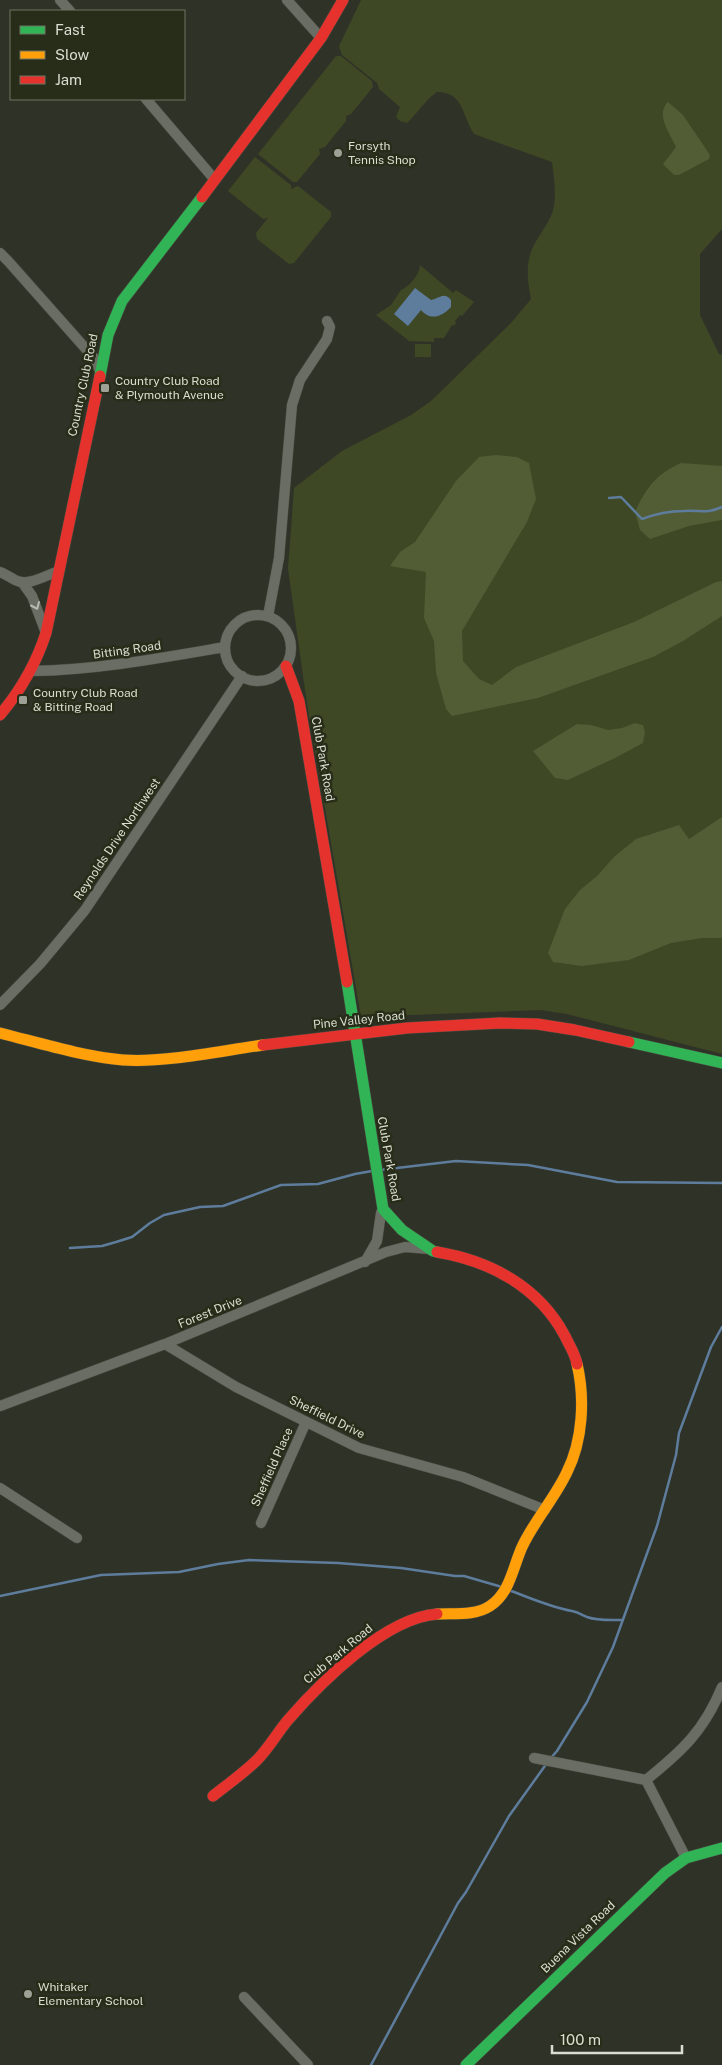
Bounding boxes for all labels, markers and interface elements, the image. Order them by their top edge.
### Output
legend [10,10,185,100]
text: Fast [55,21,85,38]
text: Slow [55,46,90,63]
text: Jam [55,71,82,88]
place label: Forsyth Tennis Shop [348,139,416,167]
marker: Forsyth Tennis Shop [332,147,344,159]
street label: Country Club Road [65,332,101,438]
place label: Country Club Road & Plymouth Avenue [115,374,224,402]
marker: Country Club Road & Plymouth Avenue [99,382,111,394]
one-way arrow [30,601,41,610]
street label: Bitting Road [92,638,162,662]
place label: Country Club Road & Bitting Road [33,686,138,714]
marker: Country Club Road & Bitting Road [17,694,29,706]
street label: Club Park Road [309,716,337,802]
street label: Reynolds Drive Northwest [71,775,163,903]
street label: Pine Valley Road [312,1008,406,1032]
street label: Club Park Road [375,1116,403,1202]
street label: Forest Drive [176,1293,244,1331]
street label: Sheffield Drive [287,1393,367,1441]
street label: Sheffield Place [248,1425,296,1509]
street label: Club Park Road [301,1621,375,1687]
street label: Buena Vista Road [538,1898,618,1976]
place label: Whitaker Elementary School [38,1980,144,2008]
marker: Whitaker Elementary School [22,1988,34,2000]
scale bar [552,2022,682,2054]
text: 100 m [560,2031,601,2048]

